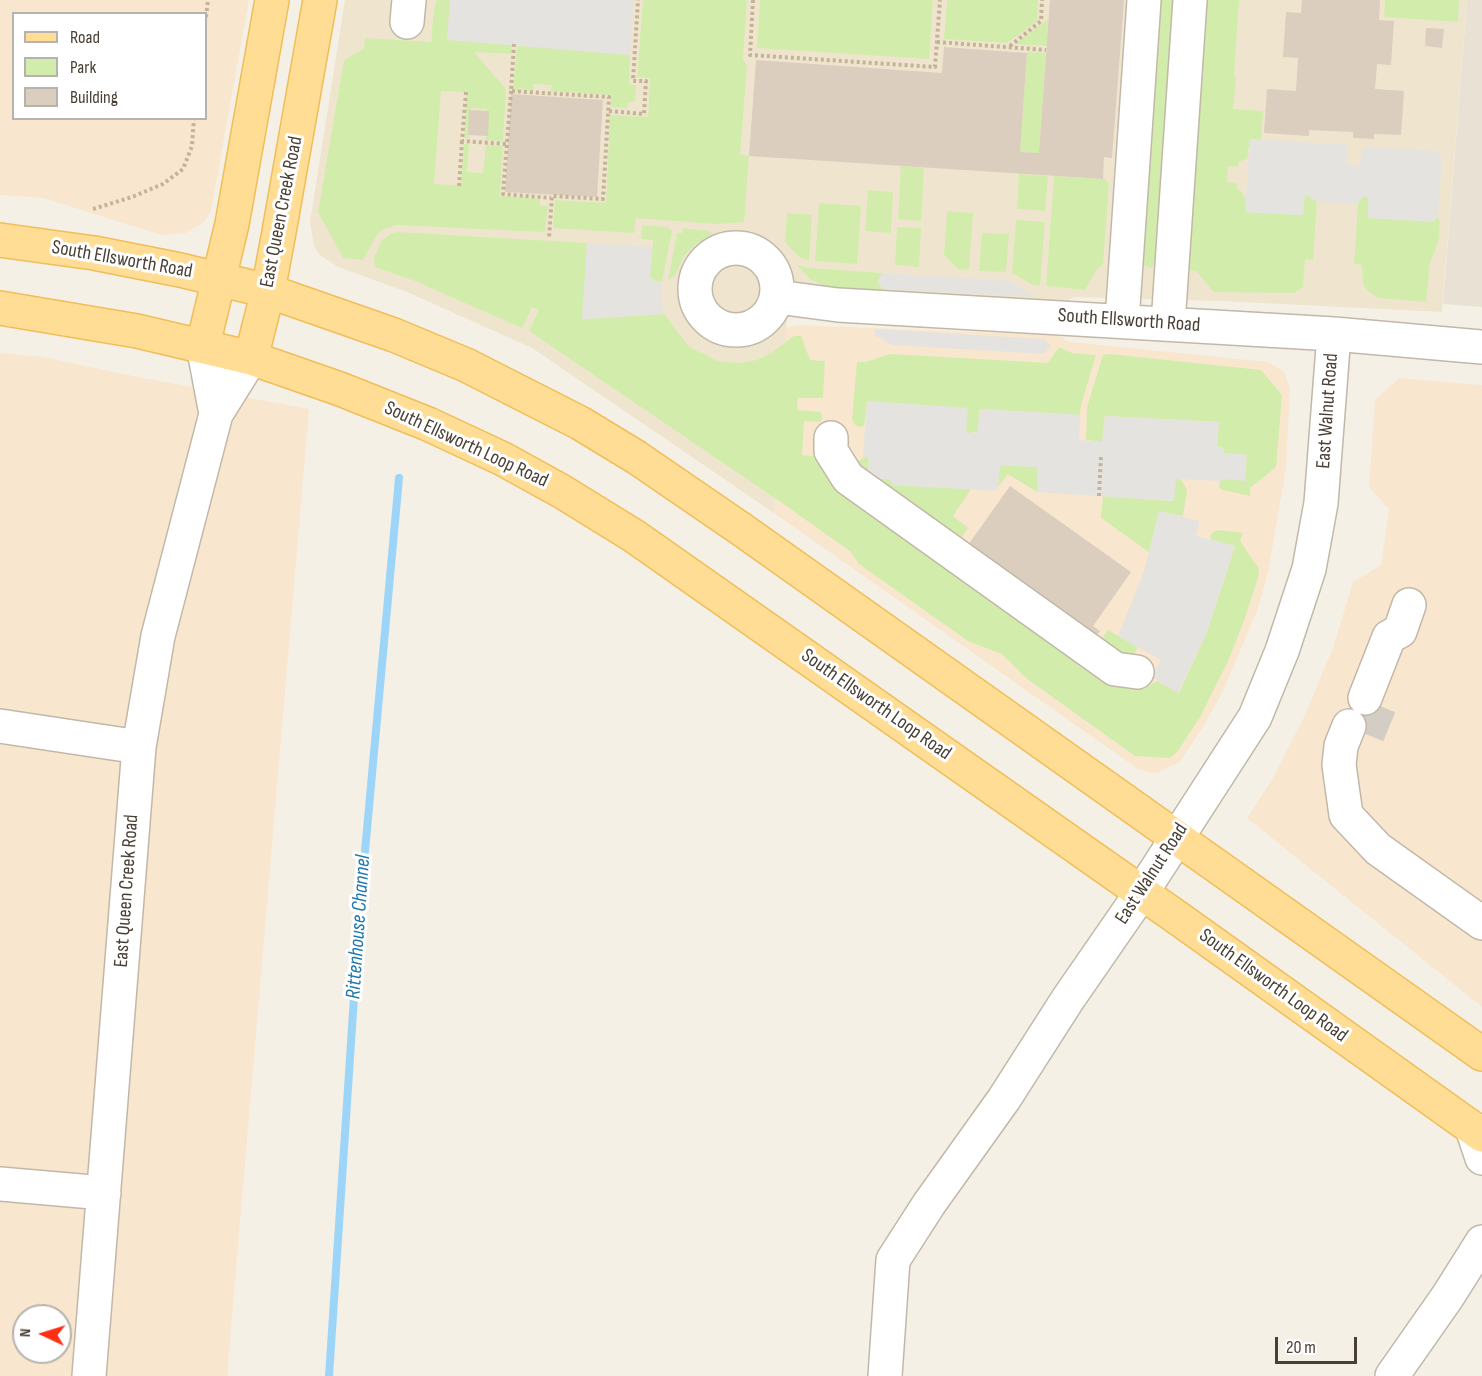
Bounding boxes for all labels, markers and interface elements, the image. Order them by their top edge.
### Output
legend [12,12,207,120]
text: Road [70,27,100,48]
text: Park [70,57,96,78]
text: Building [70,87,118,108]
street label: East Queen Creek Road [256,134,308,290]
street label: South Ellsworth Road [50,236,194,284]
street label: South Ellsworth Road [1057,304,1201,338]
street label: East Walnut Road [1312,353,1344,469]
street label: South Ellsworth Loop Road [380,397,552,493]
street label: South Ellsworth Loop Road [796,644,956,766]
street label: East Queen Creek Road [110,814,144,968]
street label: East Walnut Road [1110,819,1194,929]
water label: Rittenhouse Channel [341,854,377,1000]
street label: South Ellsworth Loop Road [1194,924,1352,1048]
north arrow [12,1304,72,1364]
scale bar [1278,1325,1360,1363]
text: N [16,1328,35,1338]
text: 20 m [1286,1337,1316,1358]

